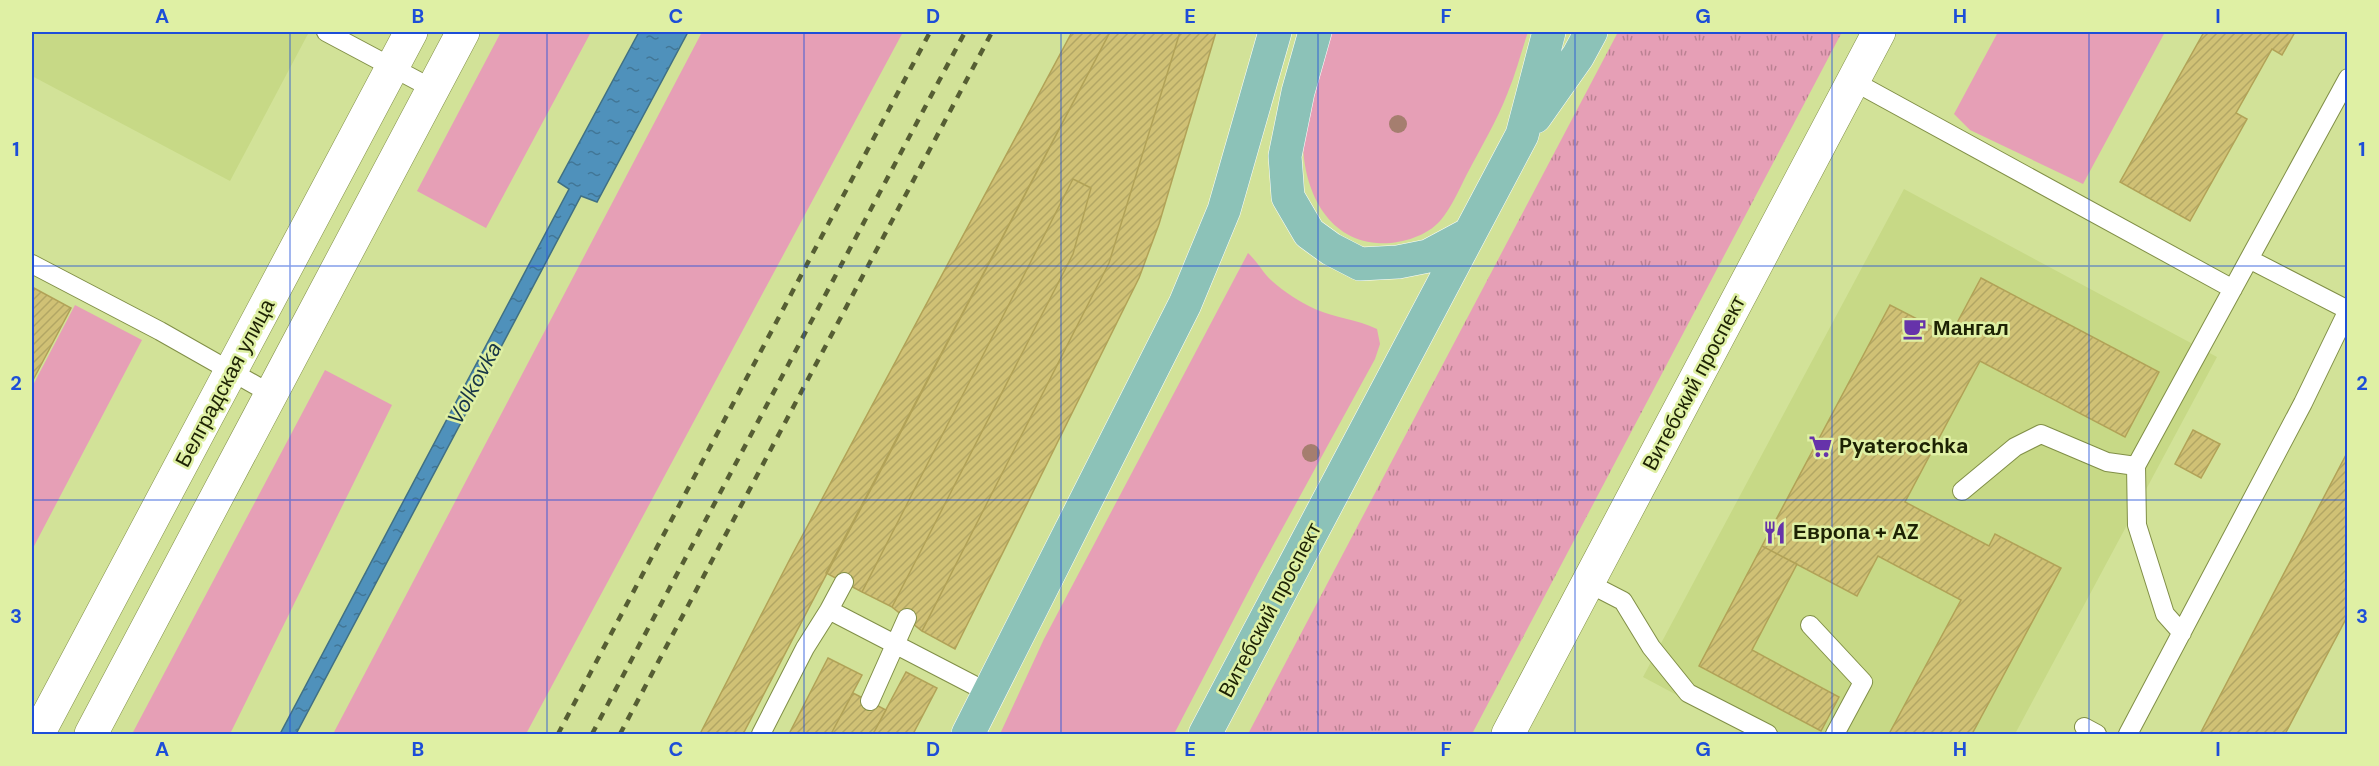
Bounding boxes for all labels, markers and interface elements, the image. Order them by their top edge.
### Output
text: A [155,3,169,29]
text: B [412,3,424,29]
text: C [669,3,683,29]
text: D [926,3,940,29]
text: E [1184,3,1196,29]
text: F [1440,3,1452,29]
text: G [1695,3,1711,29]
text: H [1953,3,1967,29]
text: I [2215,3,2221,29]
text: 1 [12,136,20,162]
text: 1 [2358,136,2366,162]
street label: Витебский проспект [1636,290,1752,475]
street label: Белградская улица [169,294,281,472]
place label: Мангал [1933,314,2009,342]
cafe icon: Мангал [1902,315,1928,341]
water label: Volkovka [441,337,508,430]
text: 2 [10,370,22,396]
text: 2 [2356,370,2368,396]
place label: Pyaterochka [1839,432,1968,460]
supermarket icon: Pyaterochka [1808,433,1834,459]
street label: Витебский проспект [1212,517,1328,702]
place label: Европа + AZ [1793,518,1919,546]
restaurant icon: Европа + AZ [1762,519,1788,545]
text: 3 [10,603,22,629]
text: 3 [2356,603,2368,629]
text: A [155,736,169,762]
text: B [412,736,424,762]
text: C [669,736,683,762]
text: D [926,736,940,762]
text: E [1184,736,1196,762]
text: F [1440,736,1452,762]
text: G [1695,736,1711,762]
text: H [1953,736,1967,762]
text: I [2215,736,2221,762]

